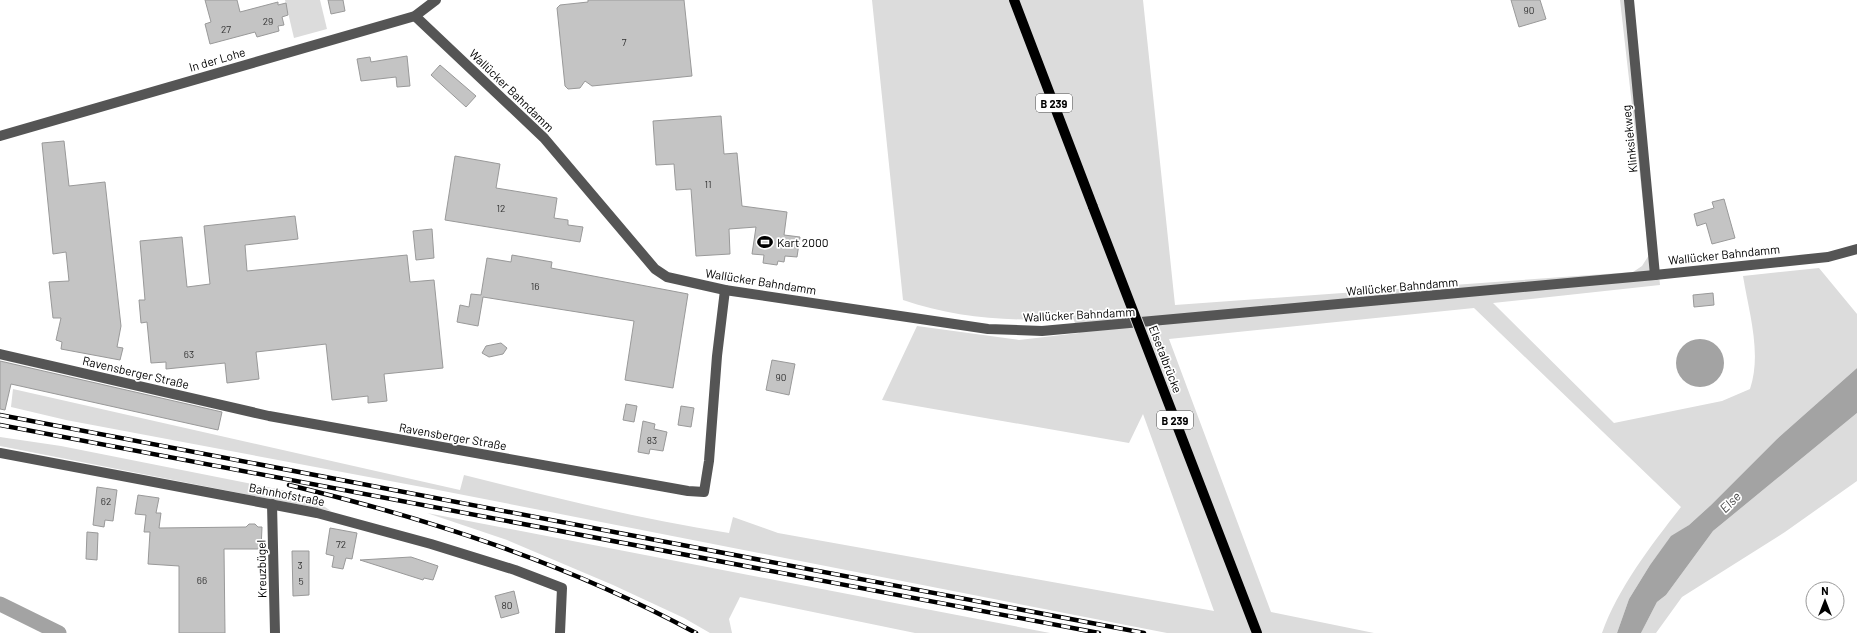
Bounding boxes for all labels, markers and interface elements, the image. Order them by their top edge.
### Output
house number: 90 [1524,4,1534,16]
house number: 29 [263,15,273,27]
house number: 27 [221,23,231,35]
house number: 7 [622,36,627,48]
street label: In der Lohe [187,44,247,74]
street label: Wallücker Bahndamm [467,46,557,134]
road number: B 239 [1036,94,1072,112]
street label: Klinksiekweg [1618,104,1640,174]
house number: 11 [704,178,712,190]
house number: 12 [497,202,505,214]
sports icon: Kart 2000 [756,233,774,251]
place label: Kart 2000 [777,235,829,249]
street label: Wallücker Bahndamm [1667,241,1781,267]
street label: Wallücker Bahndamm [704,265,818,297]
street label: Wallücker Bahndamm [1345,274,1459,298]
house number: 16 [531,280,539,292]
street label: Wallücker Bahndamm [1023,304,1135,324]
street label: Elsetalbrücke [1147,323,1185,395]
house number: 63 [184,348,194,360]
street label: Ravensberger Straße [81,353,191,391]
house number: 90 [776,371,786,383]
road number: B 239 [1157,411,1193,429]
street label: Ravensberger Straße [398,420,508,452]
house number: 83 [647,434,657,446]
street label: Bahnhofstraße [248,480,326,508]
water label: Else [1716,488,1744,516]
house number: 62 [101,495,111,507]
house number: 72 [336,538,346,550]
street label: Kreuzbügel [253,540,269,598]
house number: 3 [297,559,303,571]
house number: 66 [197,574,207,586]
house number: 5 [298,575,304,587]
north arrow [1805,581,1845,621]
text: N [1821,584,1829,597]
house number: 80 [502,599,512,611]

